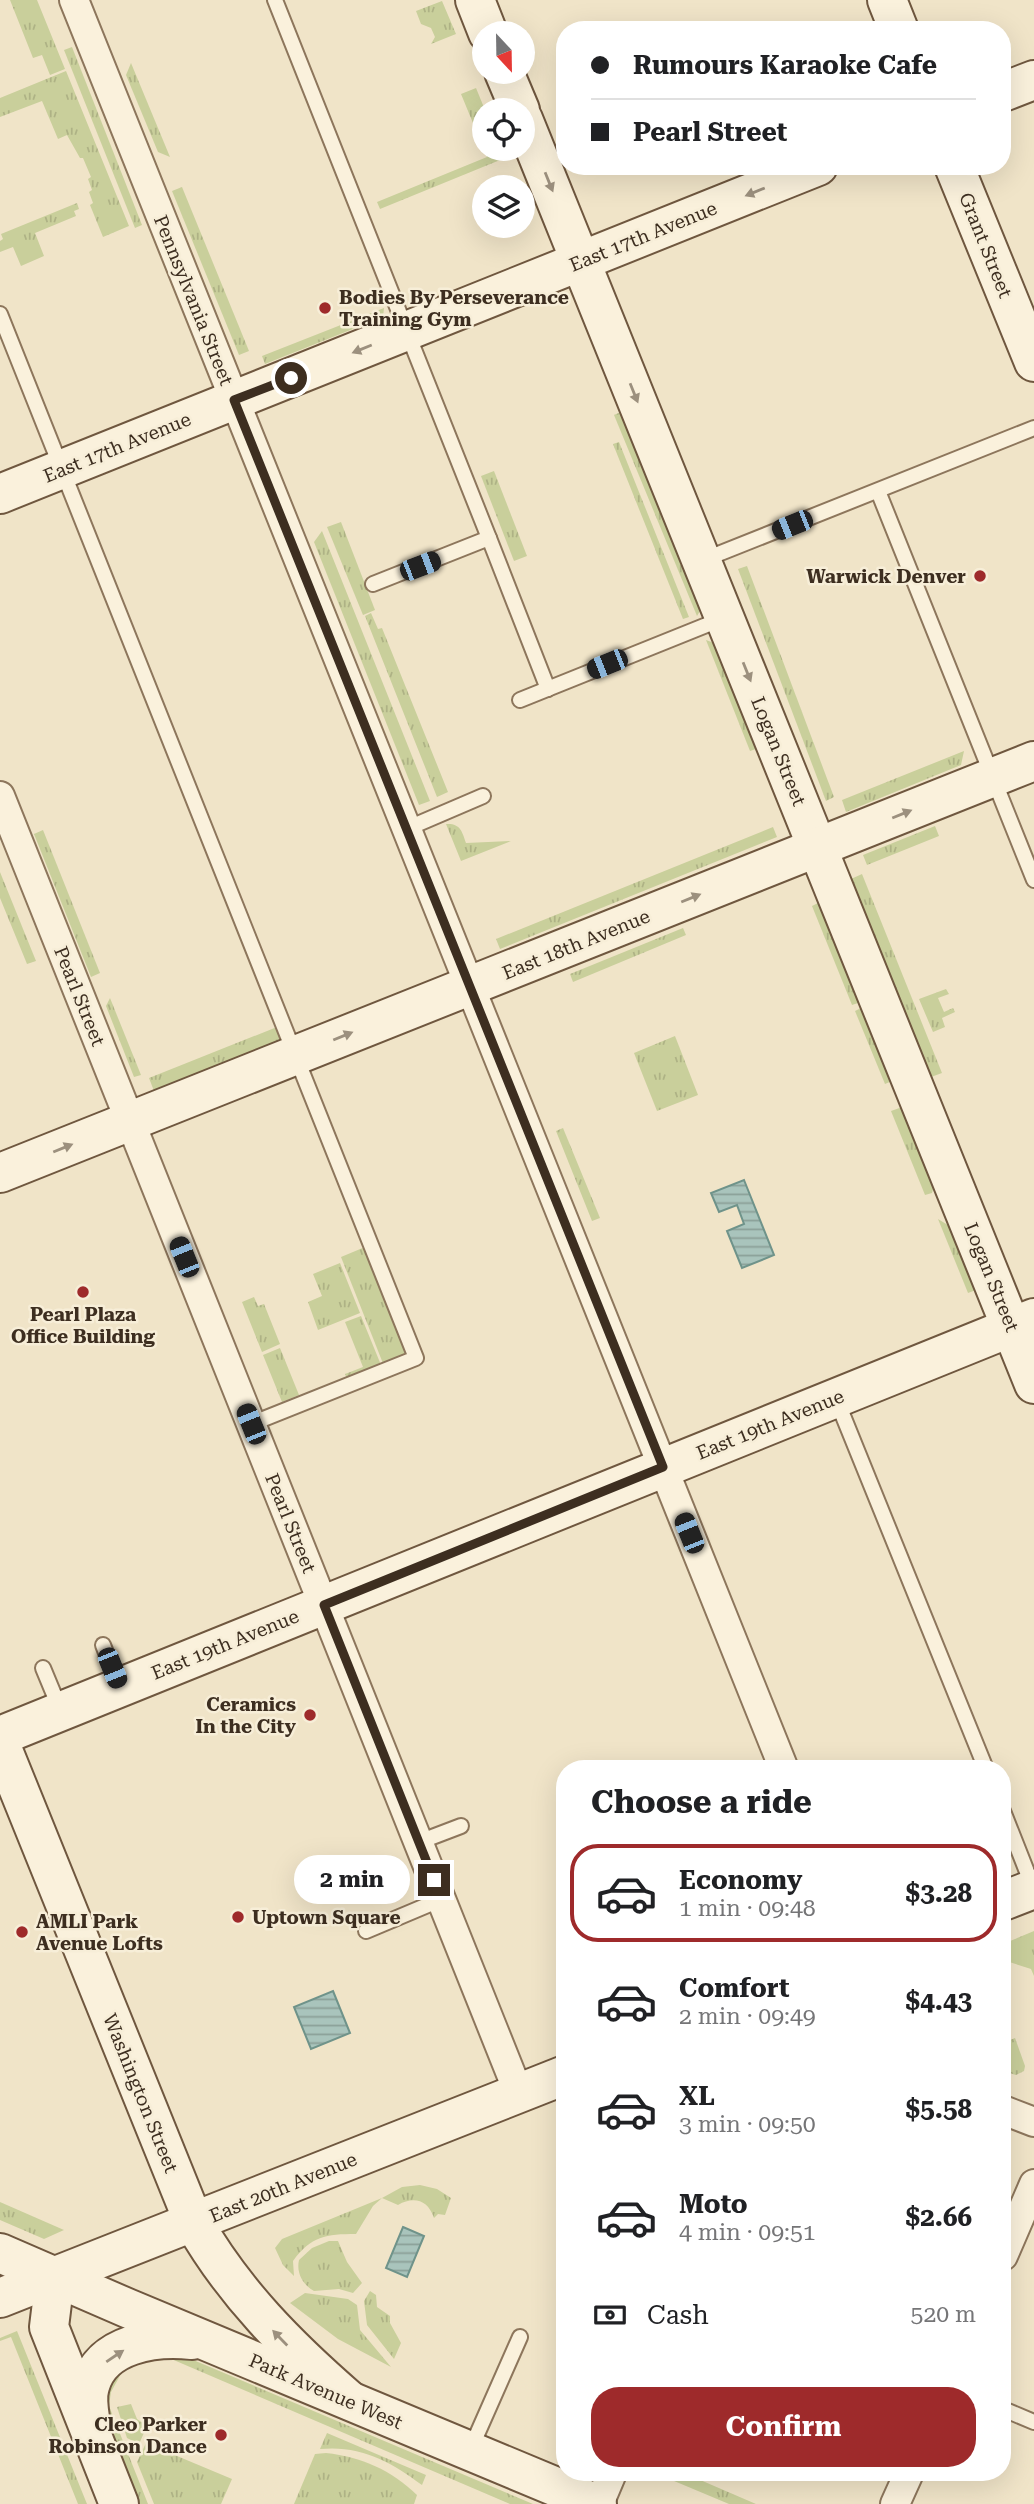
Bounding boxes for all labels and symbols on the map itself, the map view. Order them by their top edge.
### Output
north arrow [472,21,536,84]
one-way arrow [544,172,555,193]
one-way arrow [744,186,765,197]
street label: Grant Street [954,189,1017,301]
street label: East 17th Avenue [566,196,720,277]
street label: Pennsylvania Street [149,212,238,389]
place label: Bodies By Perseverance Training Gym [339,286,569,331]
marker: Bodies By Perseverance Training Gym [317,300,333,316]
one-way arrow [351,344,372,355]
route start [275,362,307,394]
one-way arrow [629,383,640,404]
street label: East 17th Avenue [40,407,194,488]
car [769,507,816,543]
car [397,549,444,583]
place label: Warwick Denver [806,565,966,588]
marker: Warwick Denver [972,568,988,584]
car [584,646,631,682]
one-way arrow [742,662,753,683]
street label: Logan Street [746,693,811,809]
one-way arrow [892,808,913,819]
one-way arrow [681,892,702,903]
street label: East 18th Avenue [499,904,653,985]
street label: Pearl Street [49,943,110,1049]
one-way arrow [333,1031,354,1042]
one-way arrow [53,1142,74,1153]
street label: Logan Street [959,1219,1024,1335]
car [167,1234,202,1280]
marker: Pearl Plaza Office Building [75,1284,91,1300]
place label: Pearl Plaza Office Building [11,1303,155,1348]
street label: East 19th Avenue [693,1384,847,1465]
car [234,1401,269,1447]
street label: Pearl Street [260,1470,321,1576]
car [672,1510,707,1556]
street label: East 19th Avenue [148,1604,302,1685]
car [95,1645,130,1691]
place label: Ceramics In the City [195,1693,297,1738]
marker: Ceramics In the City [302,1707,318,1723]
callout: 2 min [294,1856,410,1904]
route end [418,1864,450,1896]
place label: Uptown Square [252,1906,401,1929]
marker: Uptown Square [230,1909,246,1925]
place label: AMLI Park Avenue Lofts [36,1910,163,1955]
marker: AMLI Park Avenue Lofts [14,1924,30,1940]
street label: Washington Street [98,2010,183,2176]
street label: East 20th Avenue [206,2147,360,2228]
one-way arrow [272,2329,289,2346]
one-way arrow [105,2349,125,2362]
street label: Park Avenue West [246,2349,406,2434]
place label: Cleo Parker Robinson Dance [48,2413,207,2458]
marker: Cleo Parker Robinson Dance [213,2427,229,2443]

